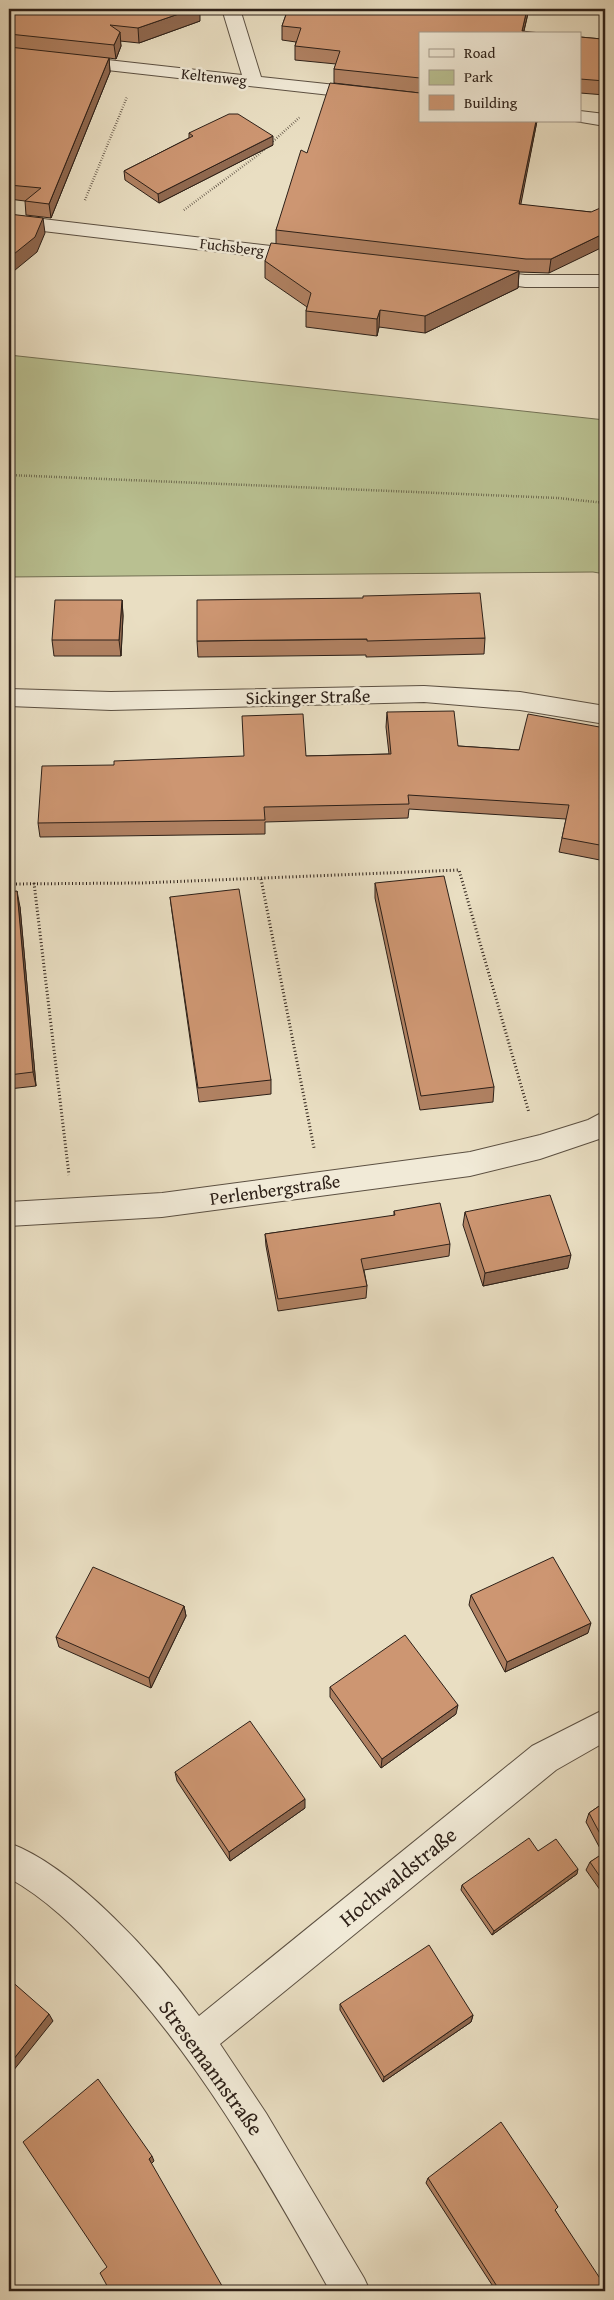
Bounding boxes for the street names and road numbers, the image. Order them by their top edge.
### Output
street label: Keltenweg [180,63,248,90]
street label: Fuchsberg [199,232,266,261]
street label: Sickinger Straße [245,682,370,711]
street label: Perlenbergstraße [208,1167,342,1212]
street label: Hochwaldstraße [332,1819,463,1934]
street label: Stresemannstraße [152,1993,271,2142]

